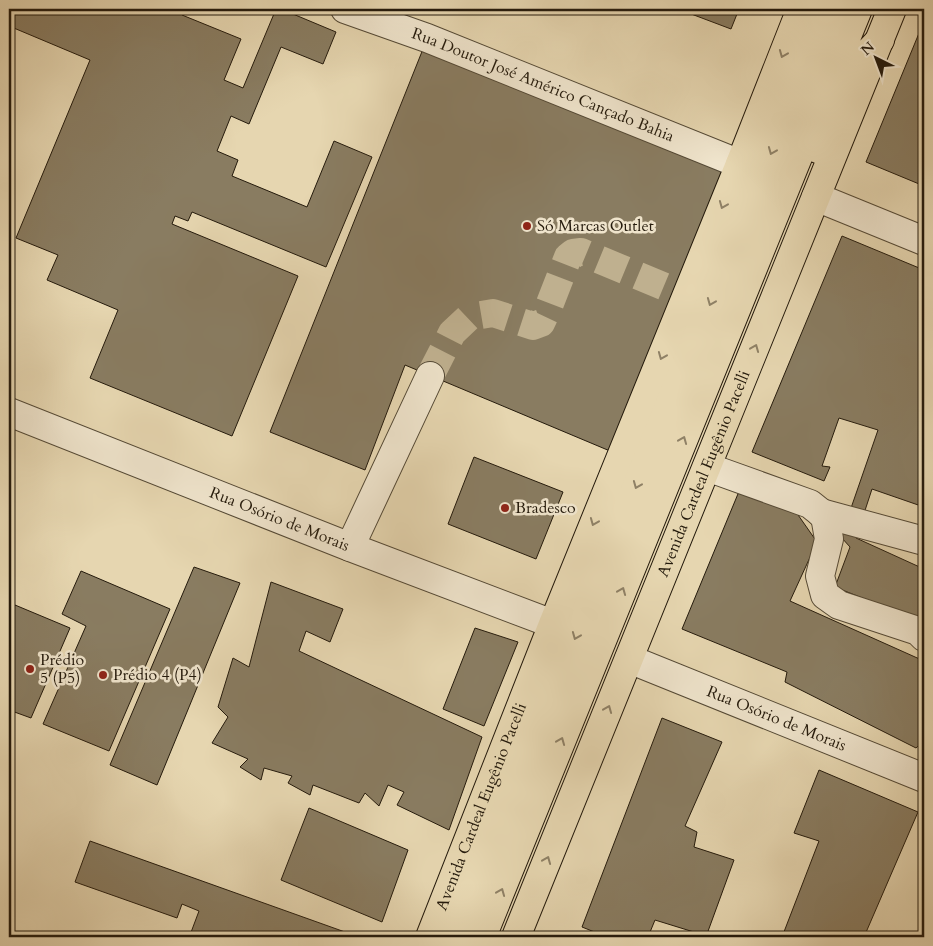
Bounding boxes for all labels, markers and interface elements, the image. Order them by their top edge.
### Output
street label: Rua Doutor José Américo Cançado Bahia [409,22,678,147]
north arrow [850,32,900,82]
text: N [857,38,879,60]
one-way arrow [779,49,789,58]
one-way arrow [767,147,777,155]
one-way arrow [719,200,729,209]
place label: Só Marcas Outlet [537,215,654,237]
marker: Só Marcas Outlet [521,220,533,232]
one-way arrow [707,297,717,306]
one-way arrow [749,344,759,353]
one-way arrow [657,351,667,359]
street label: Avenida Cardeal Eugênio Pacelli [652,366,756,580]
one-way arrow [677,436,688,445]
one-way arrow [633,480,643,489]
street label: Rua Osório de Morais [206,482,353,557]
place label: Bradesco [515,497,576,519]
marker: Bradesco [499,502,511,514]
one-way arrow [590,517,600,526]
one-way arrow [616,587,627,596]
one-way arrow [572,631,583,640]
place label: Prédio 5 (P5) [40,649,85,689]
marker: Prédio 5 (P5) [24,663,36,675]
place label: Prédio 4 (P4) [113,664,202,686]
marker: Prédio 4 (P4) [97,669,109,681]
street label: Rua Osório de Morais [703,680,850,756]
street label: Avenida Cardeal Eugênio Pacelli [431,699,532,914]
one-way arrow [602,705,613,714]
one-way arrow [556,738,566,746]
one-way arrow [541,856,551,865]
one-way arrow [494,888,505,897]

